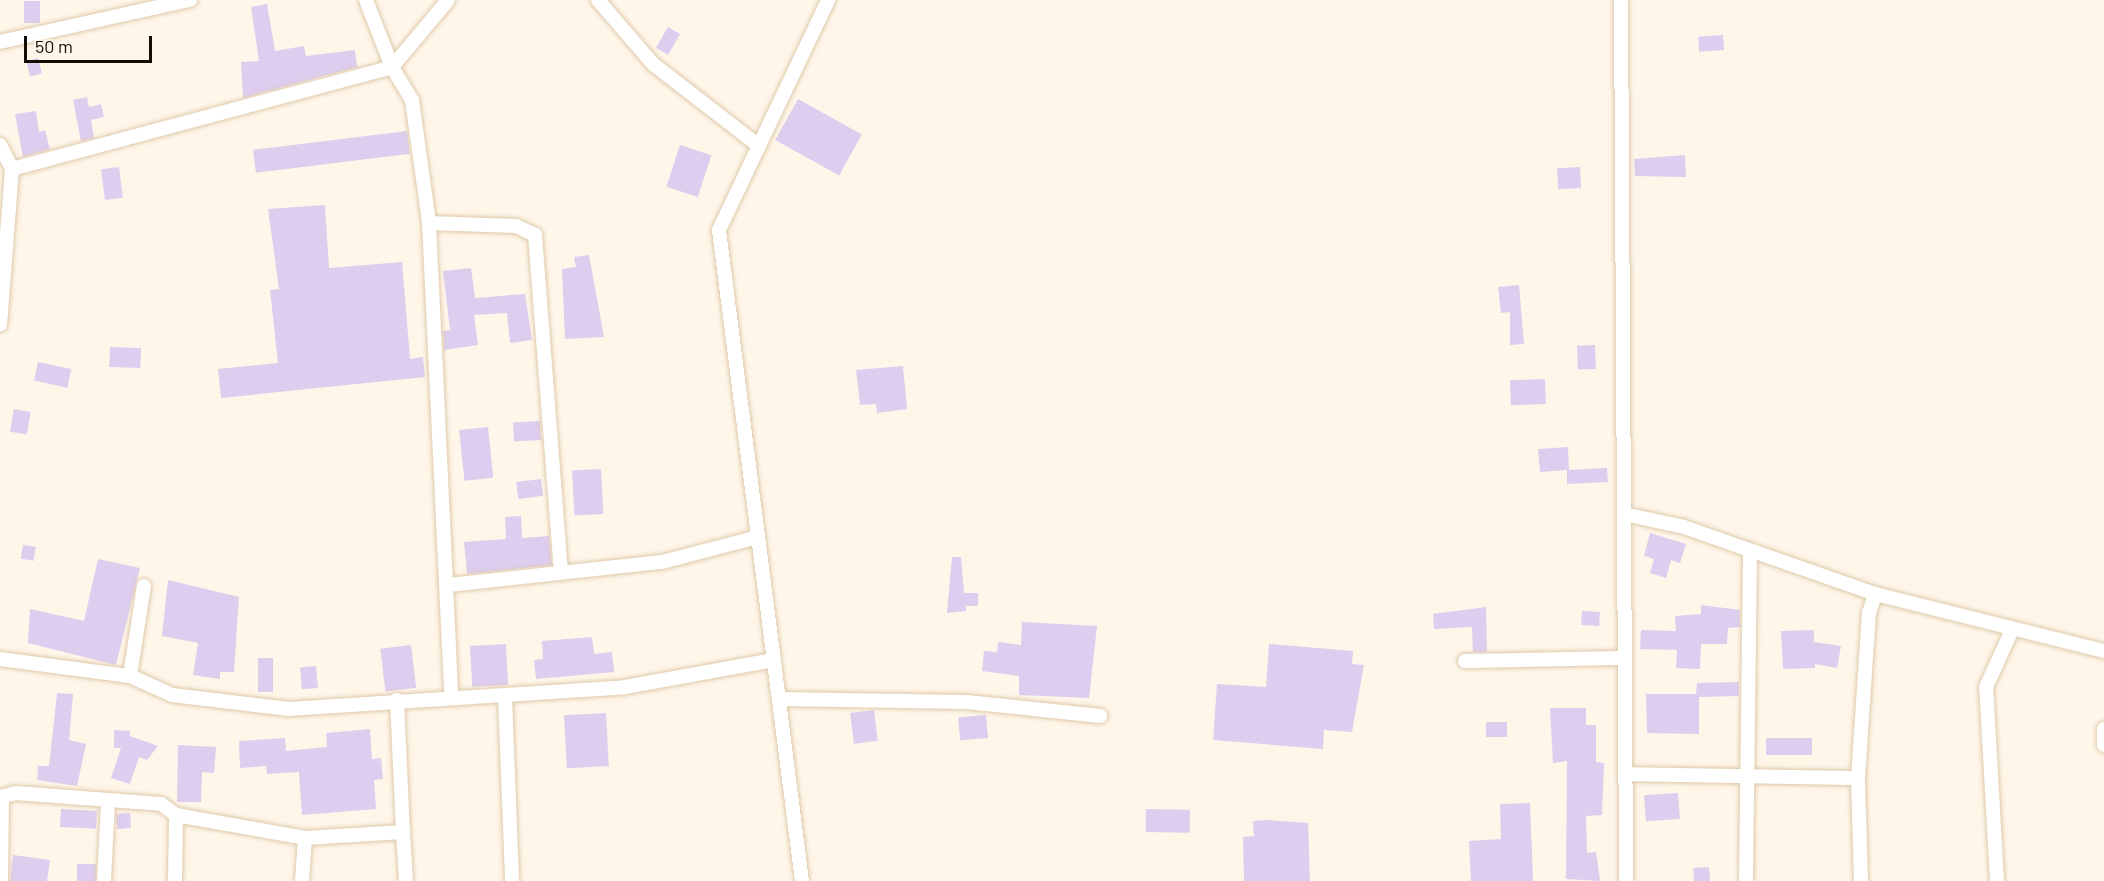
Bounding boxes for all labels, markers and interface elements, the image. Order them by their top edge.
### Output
scale bar [27,24,154,62]
text: 50 m [35,35,73,57]

